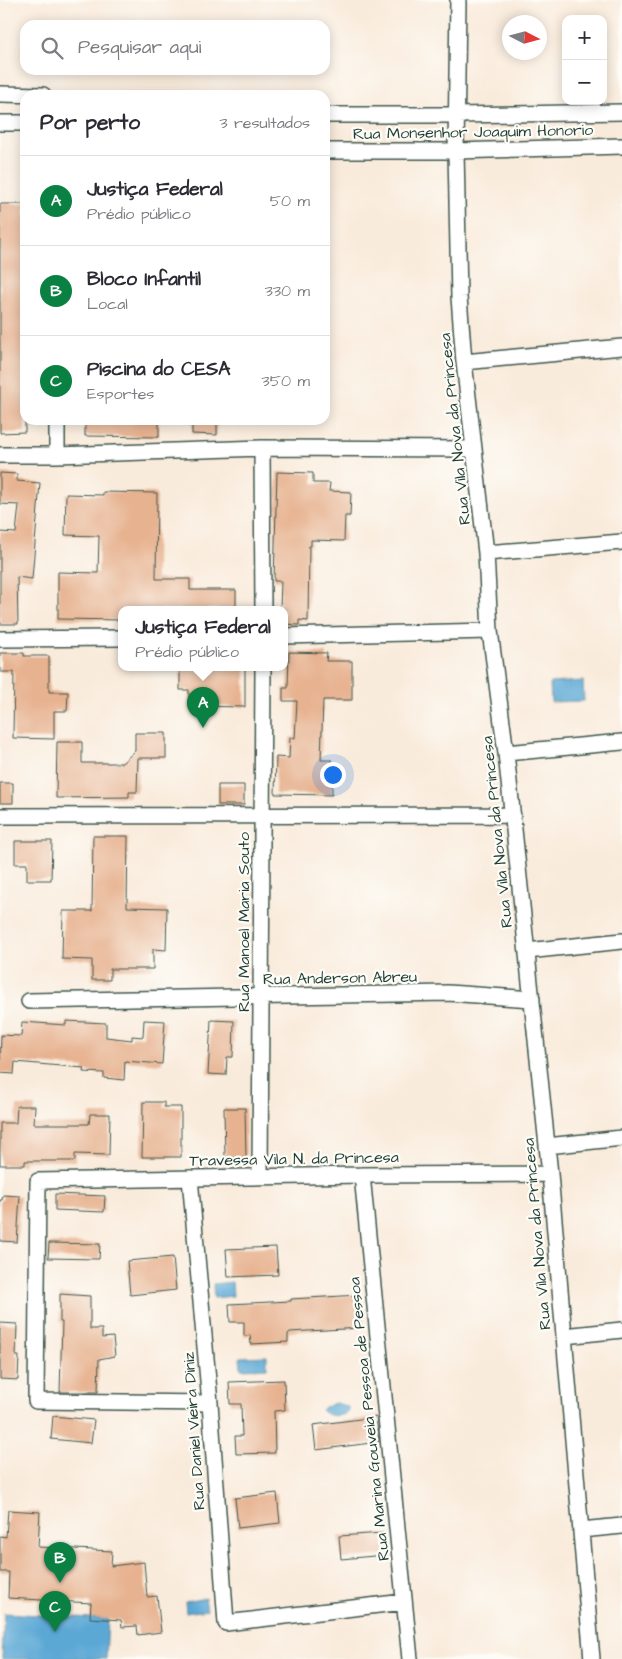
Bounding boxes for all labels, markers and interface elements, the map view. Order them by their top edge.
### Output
north arrow [502,15,547,60]
map controls [562,15,607,105]
button: + [562,15,607,60]
search box [20,20,330,75]
icon: search [38,34,66,62]
text: Pesquisar aqui [78,34,201,61]
button: − [562,60,607,105]
text: Por perto [40,108,140,137]
text: 3 resultados [219,112,310,134]
street label: Rua Monsenhor Joaquim Honorio [353,119,593,145]
text: Justiça Federal [87,176,223,203]
text: A [51,190,61,212]
text: 50 m [270,190,310,212]
text: Prédio público [87,203,191,225]
text: Bloco Infantil [87,266,201,293]
text: B [50,280,62,302]
text: 330 m [265,280,310,302]
text: Local [87,293,128,315]
street label: Rua Vila Nova da Princesa [434,332,476,526]
text: Piscina do CESA [87,356,230,383]
text: C [50,370,62,392]
text: 350 m [262,370,310,392]
text: Esportes [87,383,154,405]
popup [118,606,288,671]
text: Justiça Federal [135,614,271,641]
text: Prédio público [135,641,239,663]
pin: A [187,687,219,728]
street label: Rua Vila Nova da Princesa [476,735,518,929]
your location [320,762,346,788]
street label: Rua Manoel Maria Souto [233,832,255,1012]
street label: Rua Anderson Abreu [263,966,417,990]
street label: Rua Vila Nova da Princesa [518,1137,556,1331]
street label: Travessa Vila N. da Princesa [189,1146,399,1172]
street label: Rua Marina Gouveia Pessoa de Pessoa [343,1276,395,1562]
street label: Rua Daniel Vieira Diniz [177,1351,211,1511]
pin: B [44,1542,76,1583]
pin: C [39,1591,71,1632]

